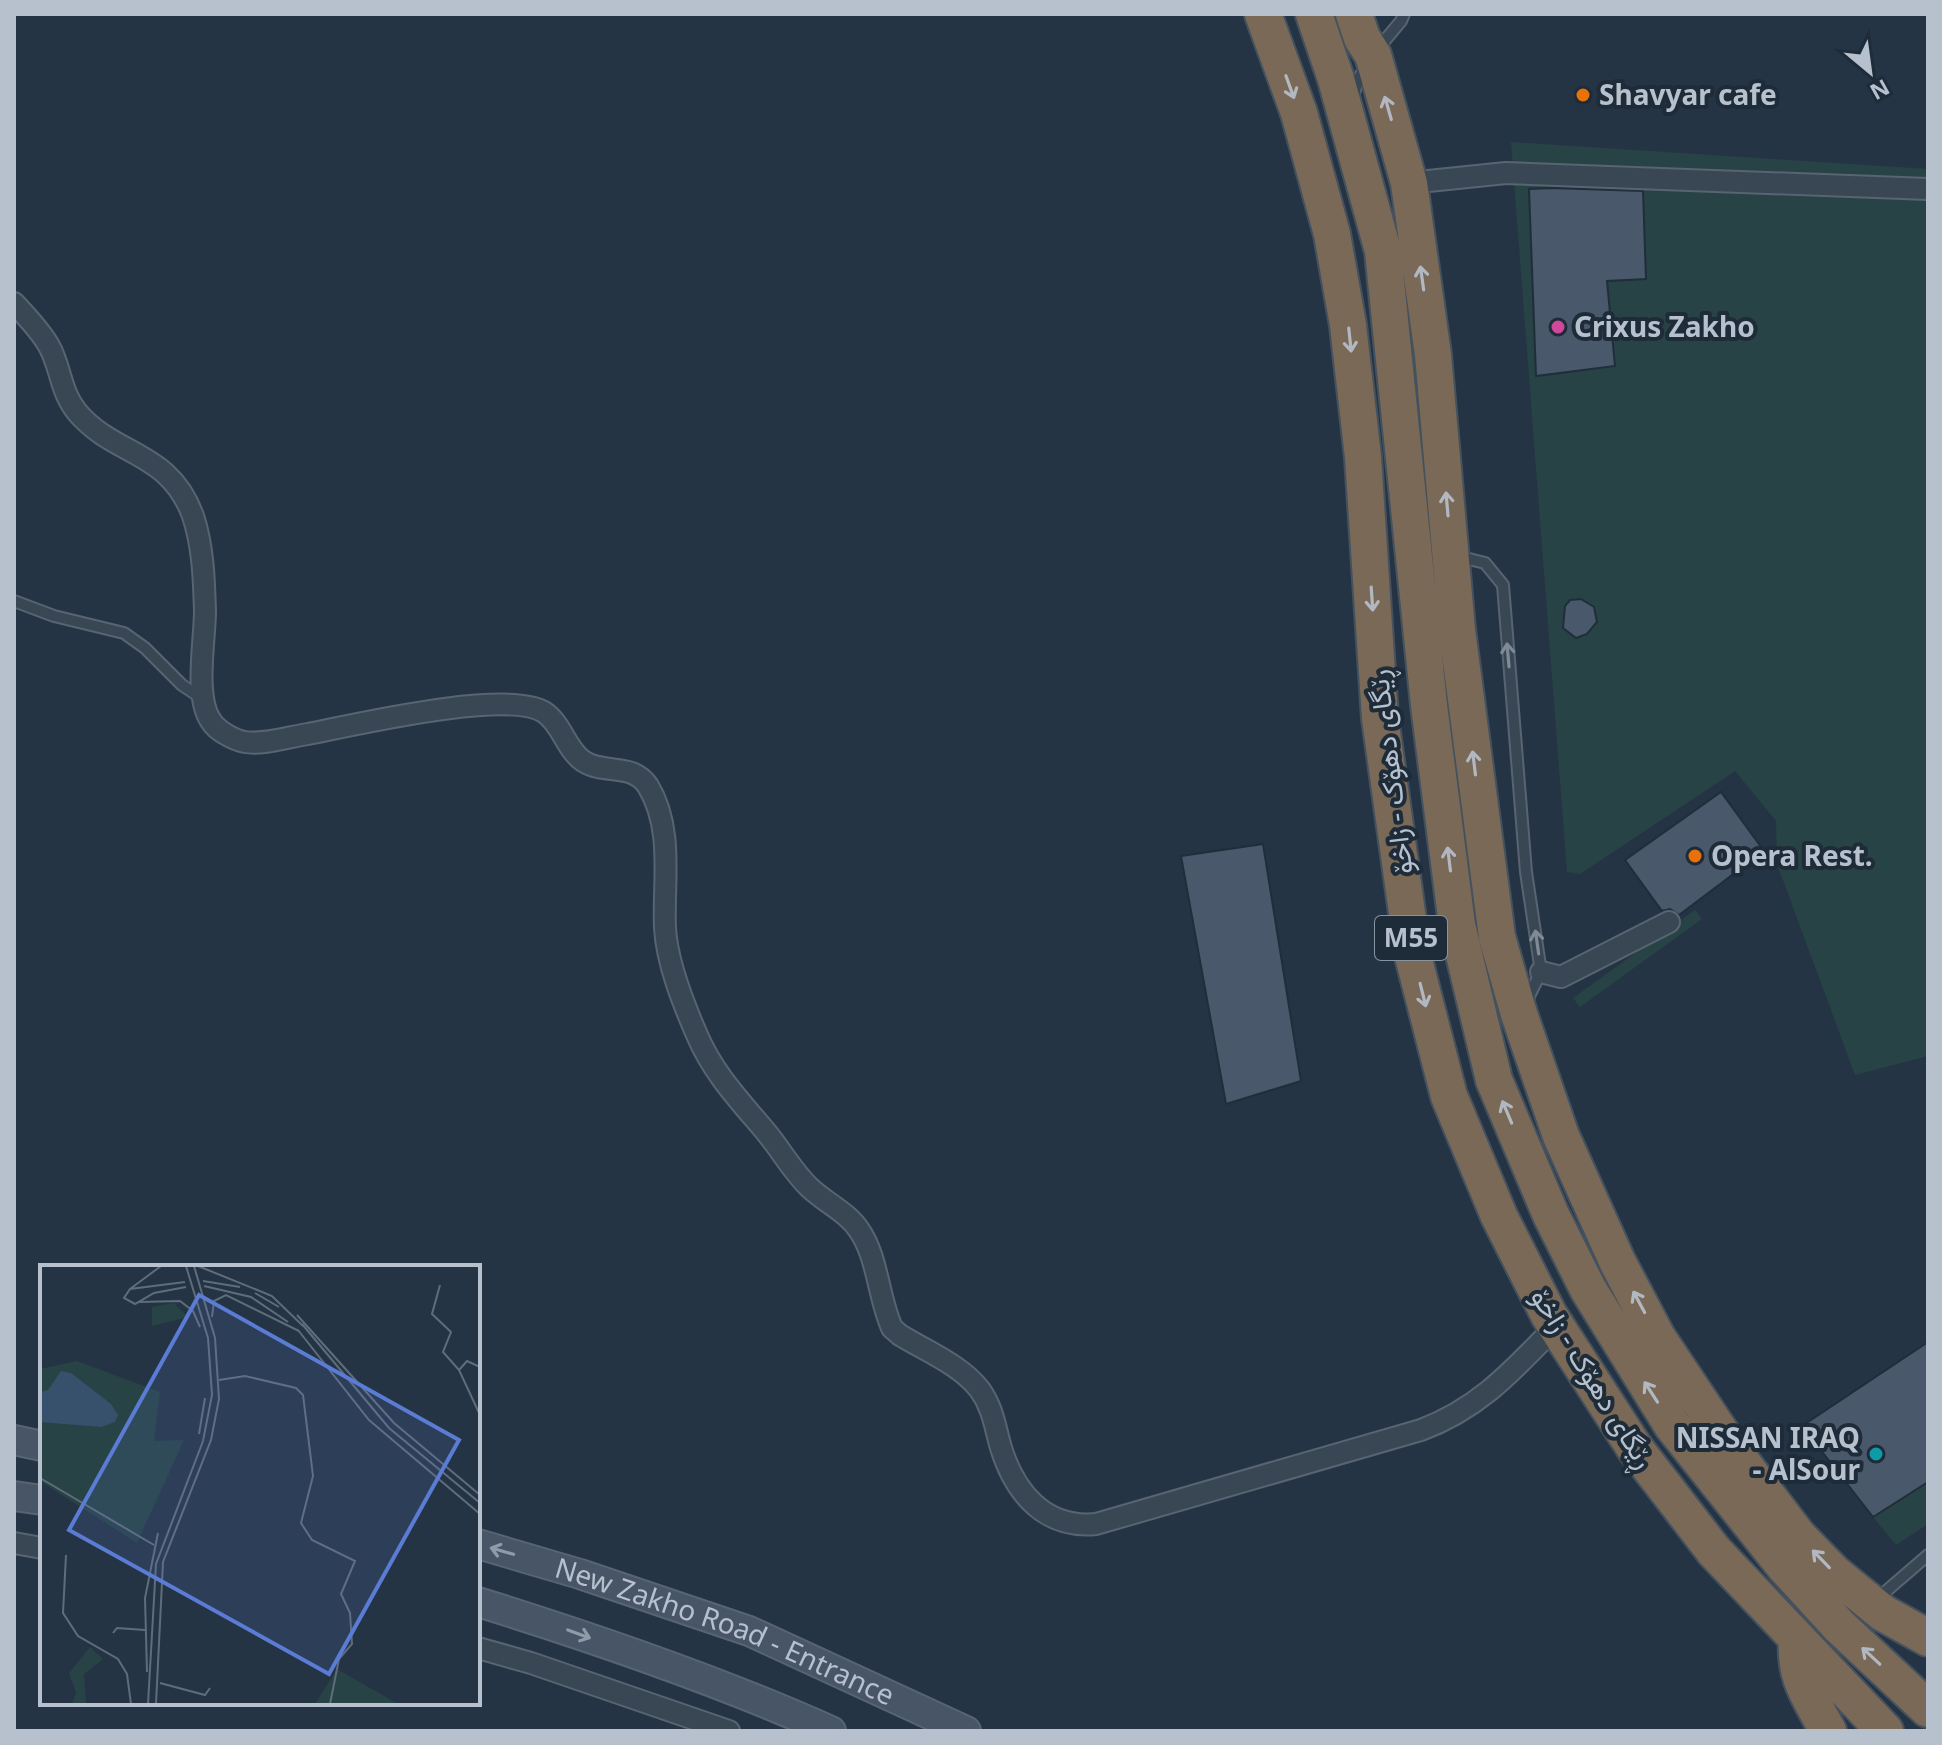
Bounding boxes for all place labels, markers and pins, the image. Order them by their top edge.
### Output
place label: Shavyar cafe [1599,75,1777,113]
marker: Shavyar cafe [1574,86,1592,104]
place label: Crixus Zakho [1574,307,1755,345]
marker: Crixus Zakho [1549,318,1567,336]
place label: Opera Rest. [1711,836,1873,874]
marker: Opera Rest. [1686,847,1704,865]
place label: NISSAN IRAQ - AlSour [1676,1418,1860,1488]
marker: NISSAN IRAQ - AlSour [1867,1445,1885,1463]

